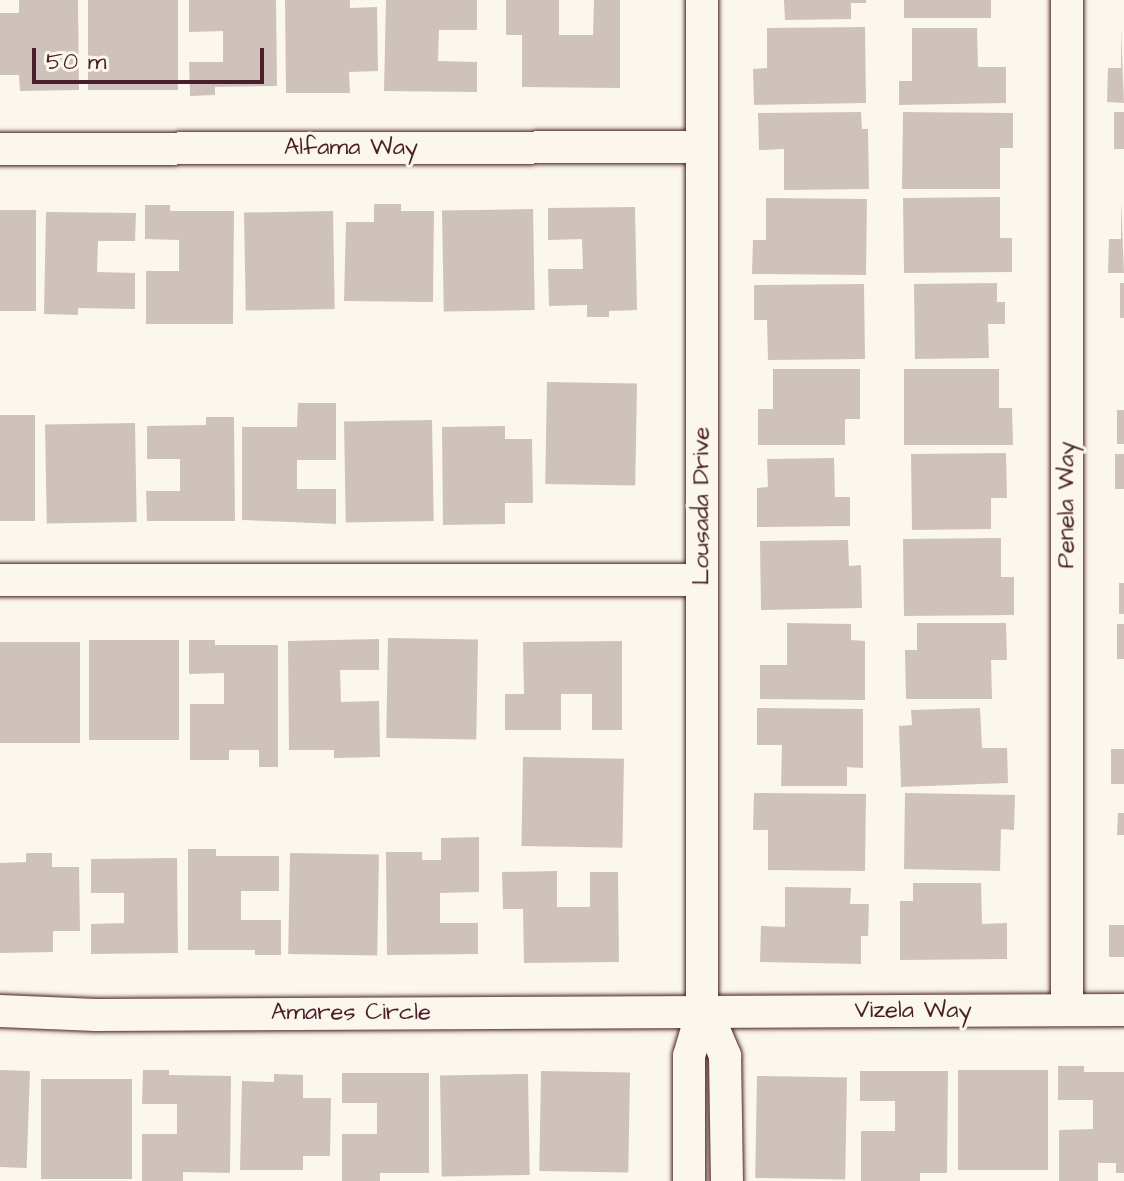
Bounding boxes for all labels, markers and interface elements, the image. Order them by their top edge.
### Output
scale bar [36,32,268,82]
text: 50 m [46,45,106,79]
street label: Alfama Way [284,134,418,162]
street label: Lousada Drive [688,427,716,585]
street label: Penela Way [1053,442,1081,568]
street label: Vizela Way [854,997,972,1025]
street label: Amares Circle [271,999,431,1027]

